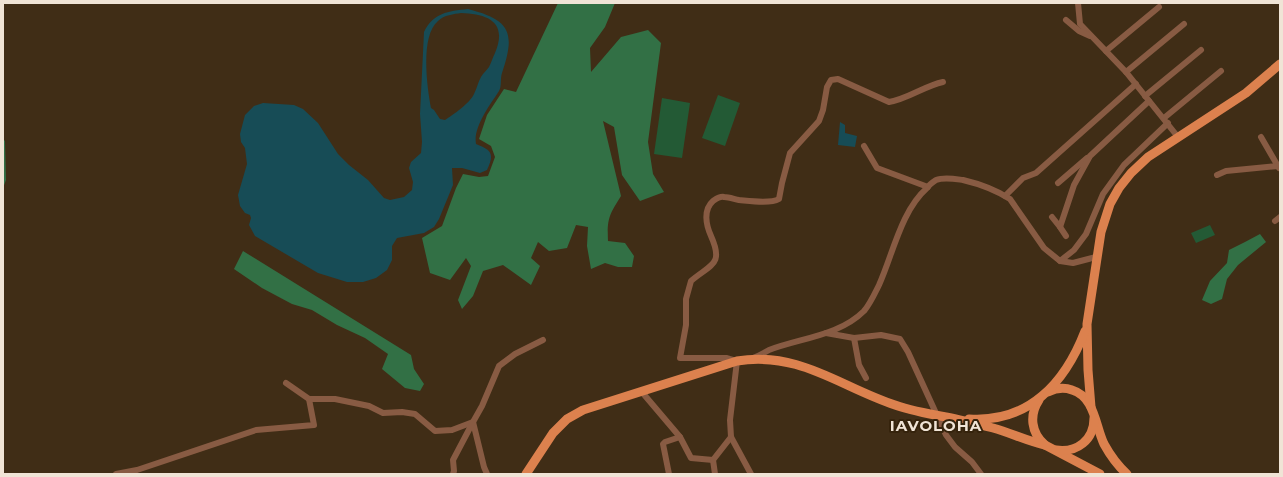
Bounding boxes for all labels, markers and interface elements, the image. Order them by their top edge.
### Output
district label: IAVOLOHA [890,416,982,435]

